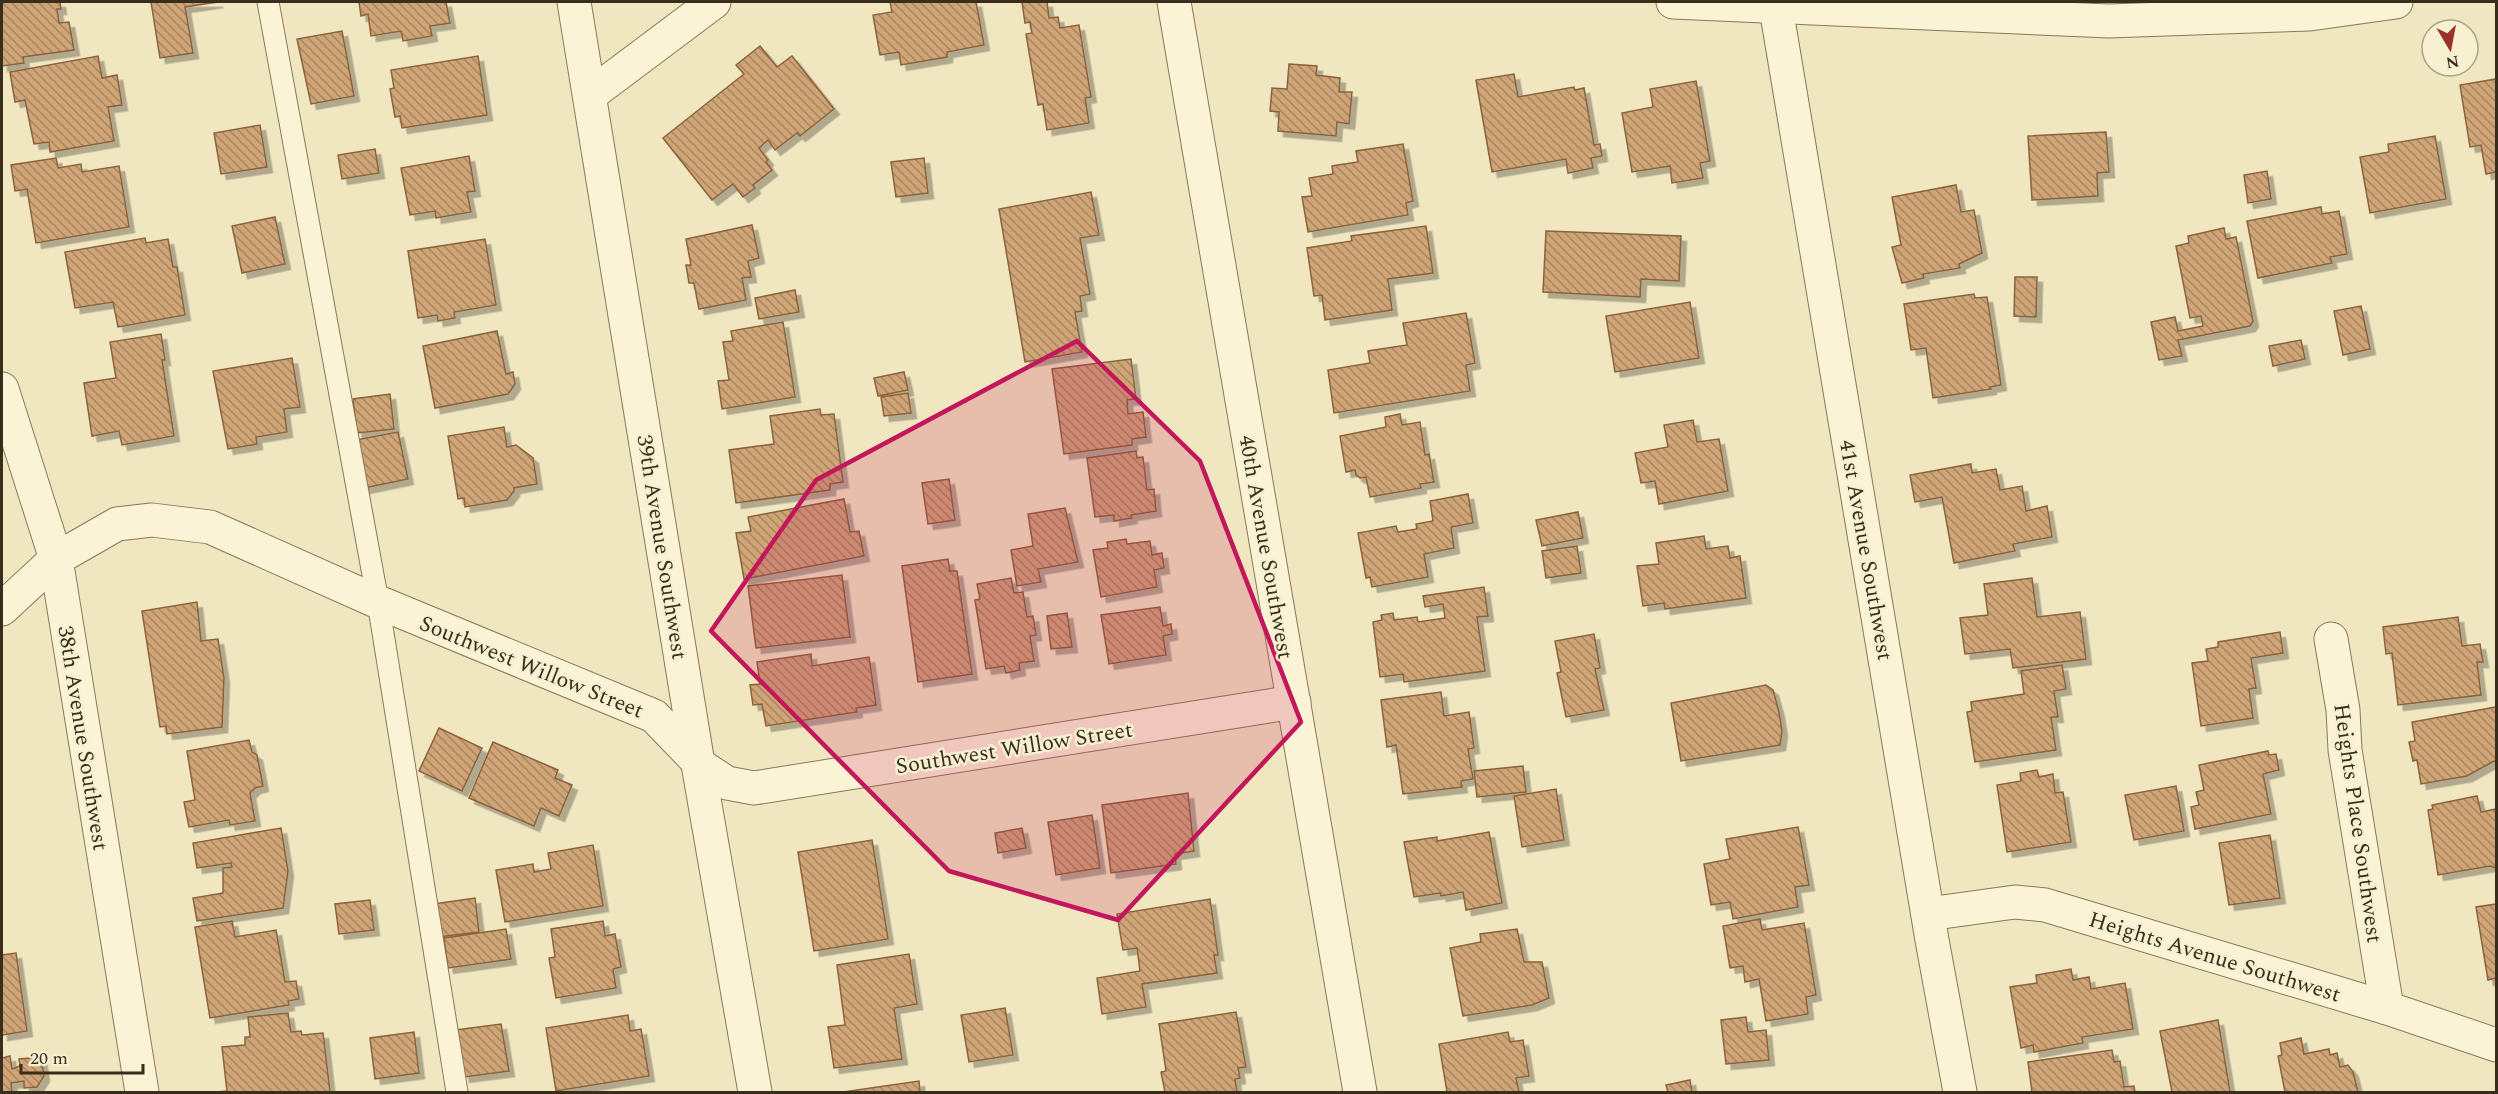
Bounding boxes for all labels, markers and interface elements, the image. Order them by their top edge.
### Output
north arrow [2420,18,2480,78]
text: N [2444,49,2461,75]
street label: 39th Avenue Southwest [627,432,696,662]
street label: 40th Avenue Southwest [1230,433,1302,662]
street label: 41st Avenue Southwest [1830,437,1901,663]
street label: Southwest Willow Street [414,607,649,728]
street label: 38th Avenue Southwest [48,623,117,853]
street label: Heights Place Southwest [2324,701,2391,945]
street label: Southwest Willow Street [893,713,1135,784]
street label: Heights Avenue Southwest [2085,903,2345,1012]
scale bar [21,1037,142,1075]
text: 20 m [30,1045,68,1072]

